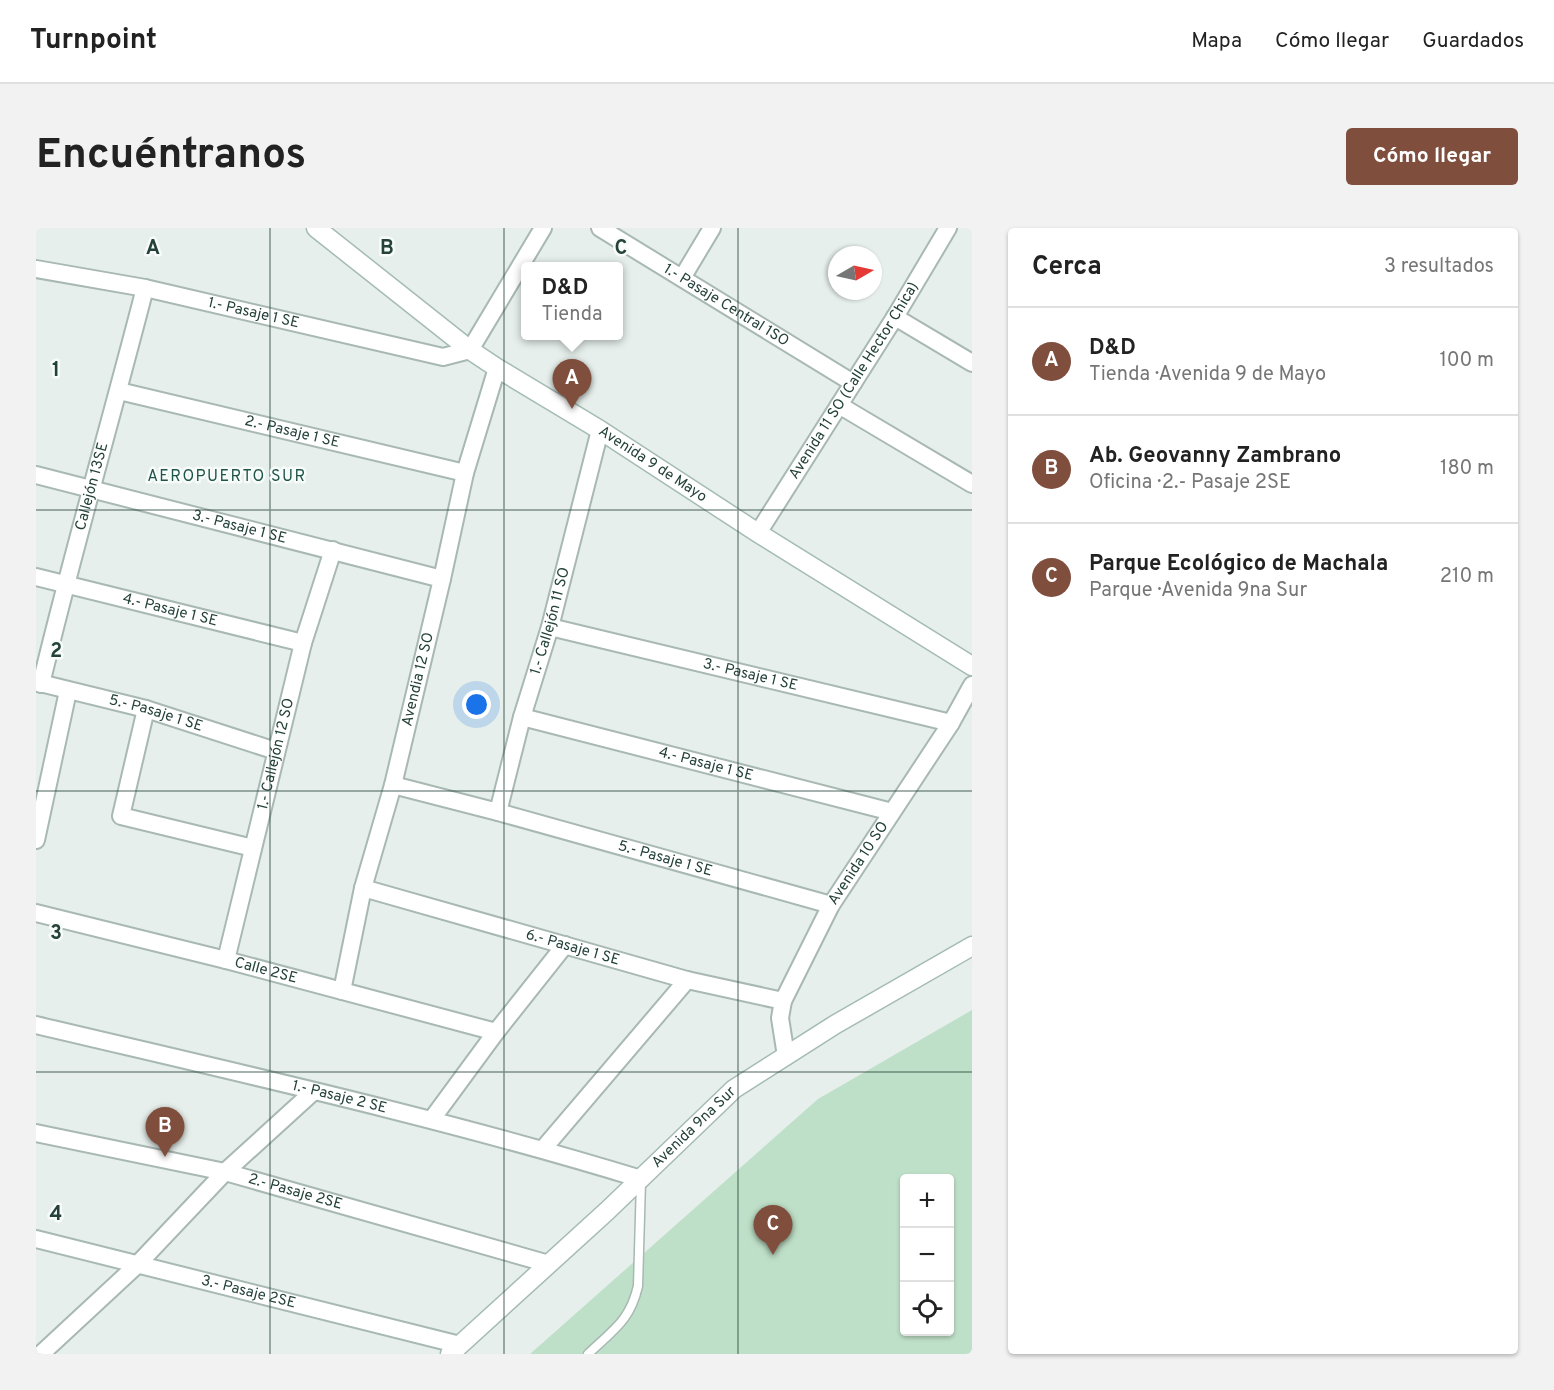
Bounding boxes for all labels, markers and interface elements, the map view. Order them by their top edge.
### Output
text: Turnpoint [30,23,157,59]
text: Mapa [1191,28,1242,55]
text: Cómo llegar [1275,28,1389,55]
text: Guardados [1422,28,1524,55]
button: Cómo llegar [1346,128,1518,185]
text: Encuéntranos [36,130,306,183]
text: A [146,236,160,262]
text: B [380,236,394,262]
text: C [615,236,627,262]
north arrow [828,246,882,300]
text: Cerca [1032,251,1102,284]
text: 3 resultados [1384,254,1494,280]
street label: 1.- Pasaje Central 1SO [660,260,793,351]
popup [521,262,623,340]
text: D&D [541,275,588,302]
street label: Avenida 11 SO (Calle Hector Chica) [785,279,923,483]
street label: 1.- Pasaje 1 SE [206,293,301,333]
text: Tienda [541,302,603,328]
text: D&D [1089,335,1136,362]
text: A [1044,348,1059,374]
text: 100 m [1439,348,1494,374]
text: 1 [52,358,60,384]
pin: A [552,360,592,409]
text: Tienda · Avenida 9 de Mayo [1089,362,1326,388]
street label: 2.- Pasaje 1 SE [243,412,342,452]
street label: Avenida 9 de Mayo [595,422,710,507]
street label: Callejón 13SE [71,440,113,533]
text: Ab. Geovanny Zambrano [1089,443,1341,470]
text: B [1045,456,1058,482]
text: 180 m [1440,456,1494,482]
district label: AEROPUERTO SUR [147,467,307,487]
text: Oficina · 2.- Pasaje 2SE [1089,470,1291,496]
street label: 3.- Pasaje 1 SE [190,506,289,548]
text: Parque Ecológico de Machala [1089,551,1388,578]
text: C [1045,564,1058,590]
text: 210 m [1440,564,1494,590]
street label: 1.- Callejón 11 SO [526,565,574,677]
text: Parque · Avenida 9na Sur [1089,578,1307,604]
street label: 4.- Pasaje 1 SE [121,589,219,631]
street label: Avendia 12 SO [398,630,438,728]
text: 2 [50,639,62,665]
street label: 3.- Pasaje 1 SE [701,654,800,695]
your location [462,690,491,719]
street label: 5.- Pasaje 1 SE [107,691,205,736]
street label: 1.- Callejón 12 SO [253,696,299,812]
street label: 4.- Pasaje 1 SE [657,743,755,786]
street label: Avenida 10 SO [824,818,893,909]
street label: 5.- Pasaje 1 SE [616,836,714,881]
text: 3 [50,921,62,947]
street label: 6.- Pasaje 1 SE [524,925,622,970]
street label: Calle 2SE [232,953,299,988]
street label: 1.- Pasaje 2 SE [290,1076,389,1118]
street label: Avenida 9na Sur [648,1082,740,1172]
pin: B [146,1108,184,1157]
street label: 2.- Pasaje 2SE [246,1170,344,1214]
map controls [900,1174,954,1336]
button: + [900,1174,954,1228]
text: 4 [50,1202,62,1228]
pin: C [754,1206,792,1255]
button: − [900,1228,954,1282]
street label: 3.- Pasaje 2SE [199,1271,298,1313]
button: locate [900,1282,954,1336]

